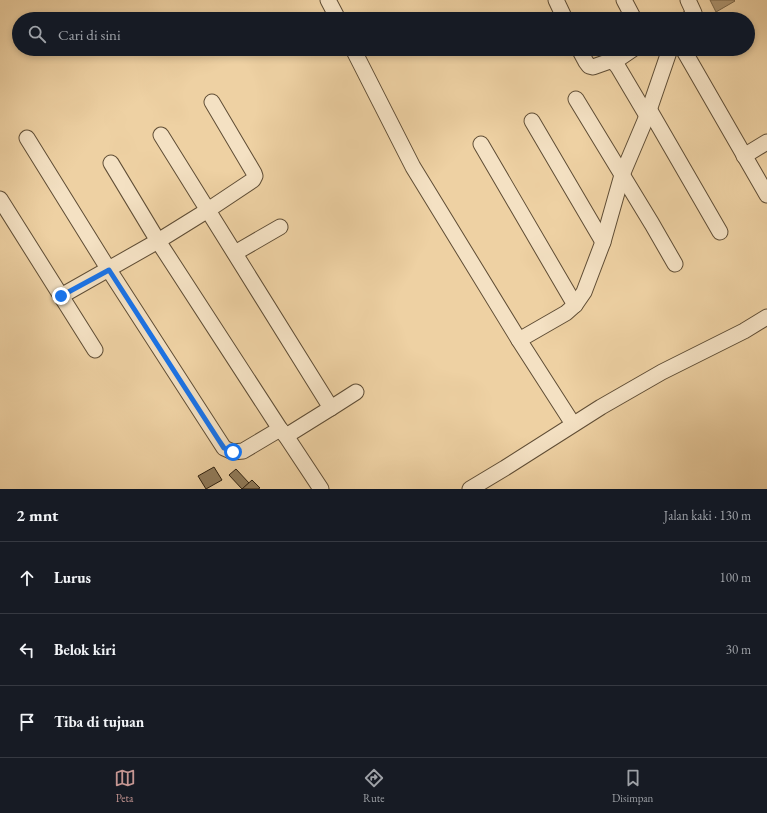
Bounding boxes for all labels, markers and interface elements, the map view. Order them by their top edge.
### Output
search box [12,12,755,56]
icon: search [26,23,48,45]
text: Cari di sini [58,25,121,44]
route end [52,287,70,305]
route start [224,443,242,461]
text: 2 mnt [16,504,58,526]
text: Jalan kaki · 130 m [664,507,751,524]
icon: ahead [16,567,38,589]
text: Lurus [54,568,91,587]
text: 100 m [720,569,751,586]
icon: left [16,639,38,661]
text: Belok kiri [54,640,116,659]
text: 30 m [726,641,751,658]
icon: arrive [16,711,38,733]
text: Tiba di tujuan [54,712,144,731]
tab: Peta [114,767,136,805]
tab: Rute [363,767,385,805]
tab: Disimpan [612,767,653,805]

